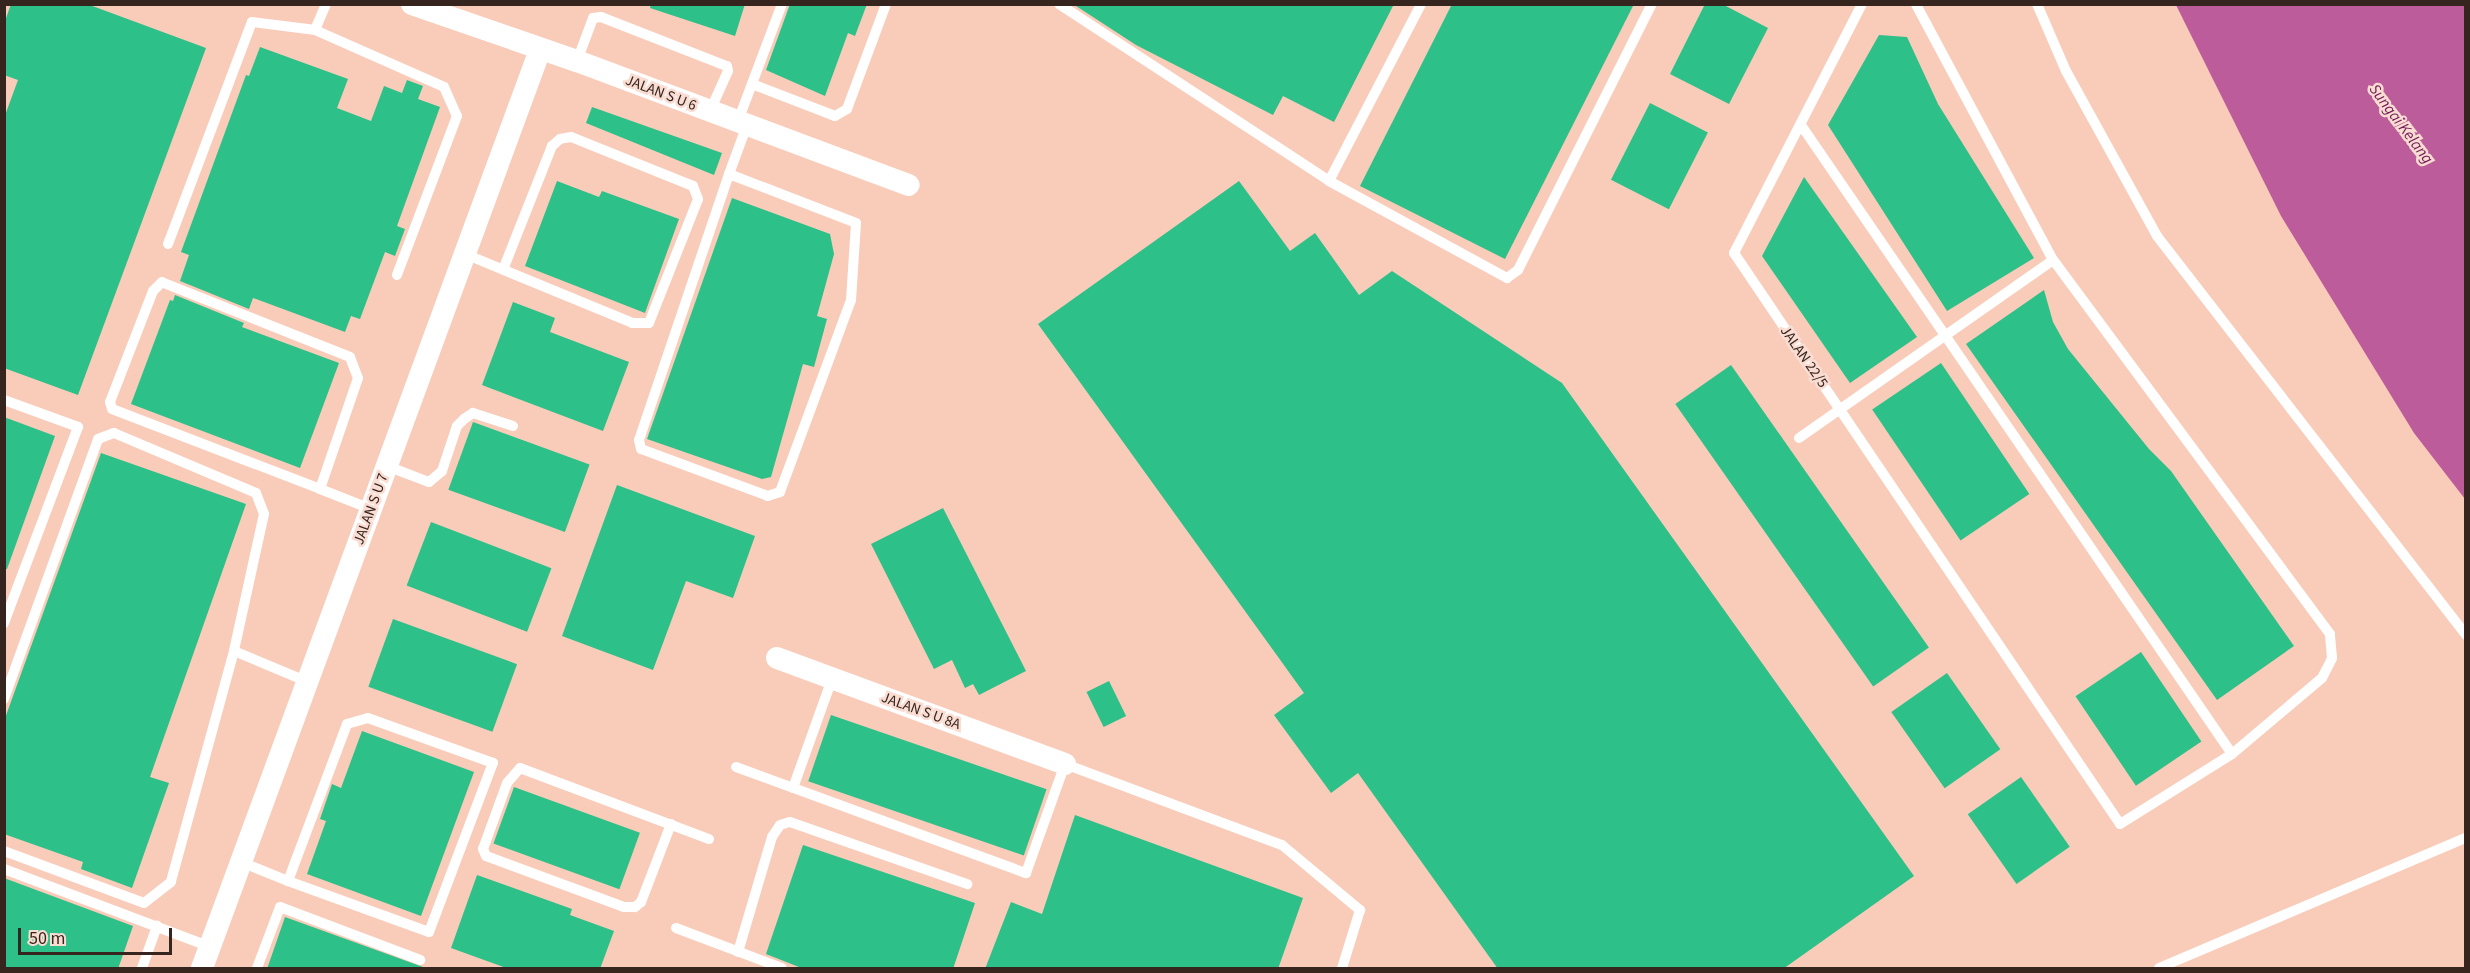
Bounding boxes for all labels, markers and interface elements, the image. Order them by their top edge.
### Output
street label: JALAN S U 6 [623,71,699,115]
water label: Sungai Kelang [2365,80,2437,168]
street label: JALAN 22/5 [1776,323,1832,391]
street label: JALAN S U 7 [350,471,392,547]
street label: JALAN S U 8A [879,688,963,734]
scale bar [21,916,176,954]
text: 50 m [29,926,65,951]

